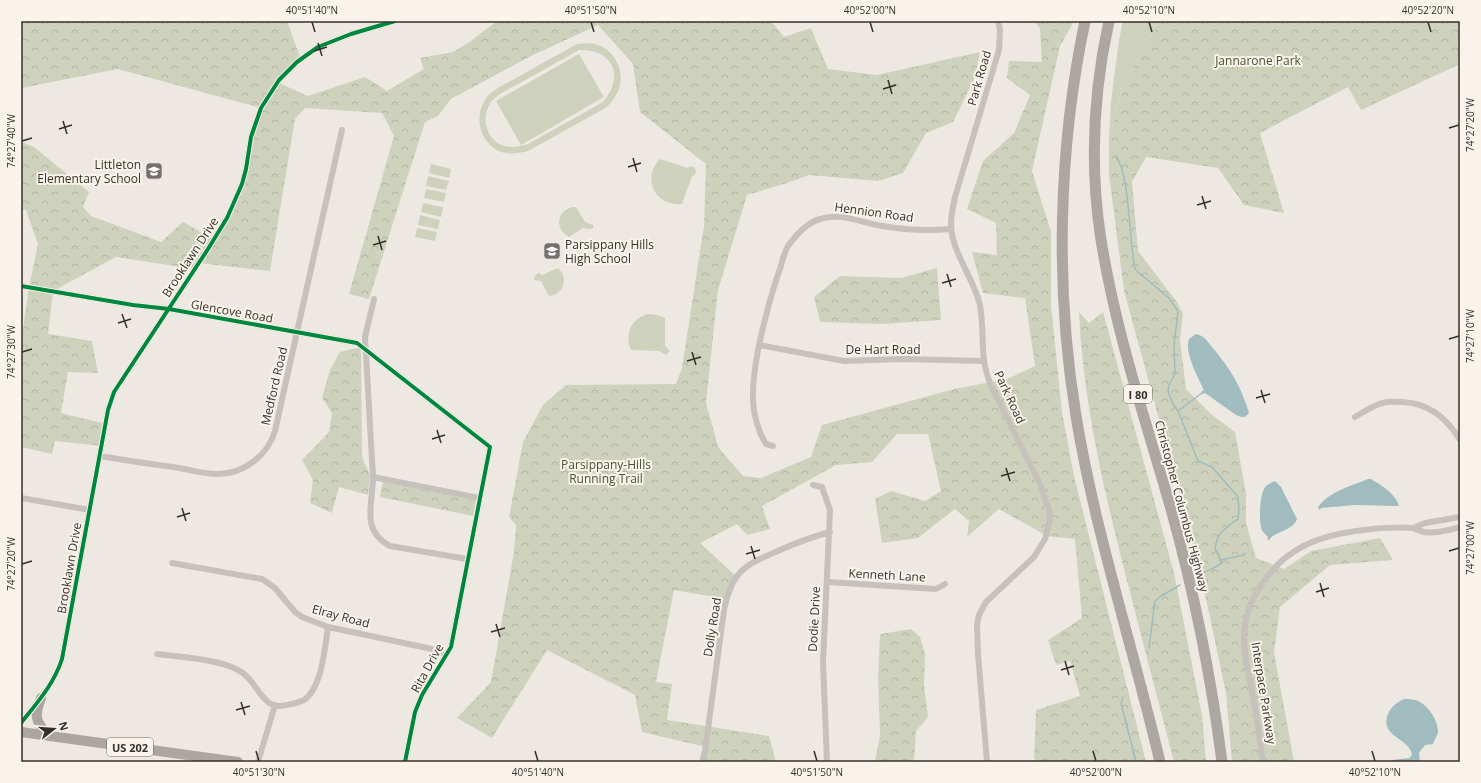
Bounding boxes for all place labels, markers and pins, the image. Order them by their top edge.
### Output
place label: Littleton Elementary School [37,156,141,187]
school or university icon: Littleton Elementary School [144,161,164,181]
place label: Parsippany Hills High School [565,236,654,267]
school or university icon: Parsippany Hills High School [542,241,562,261]

